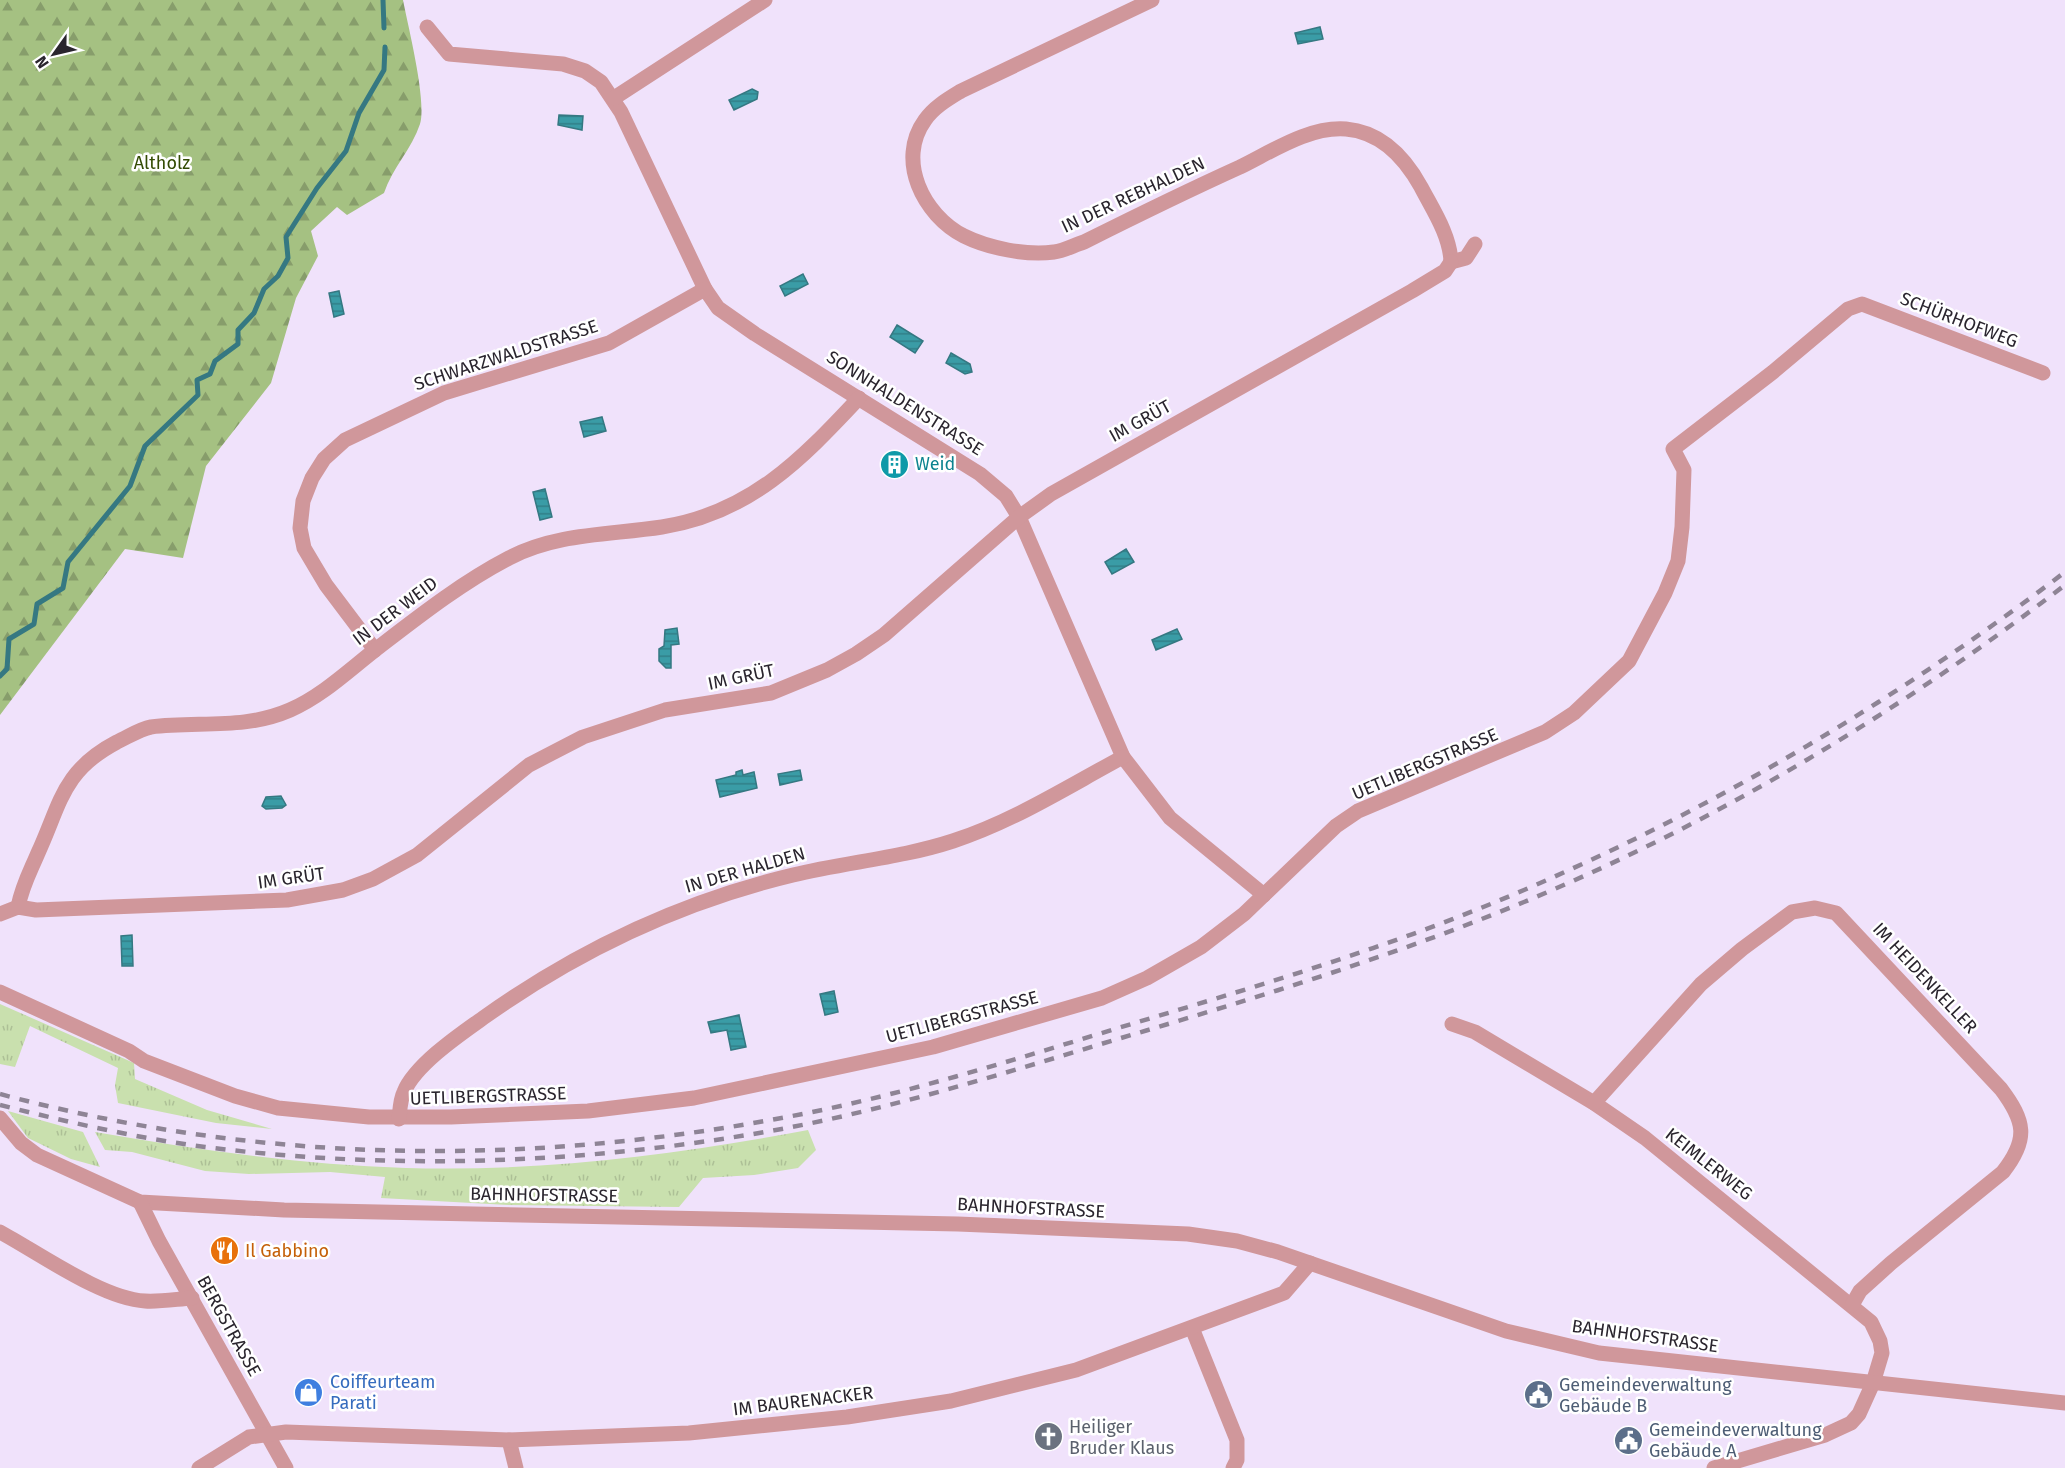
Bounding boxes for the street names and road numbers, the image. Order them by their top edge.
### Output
street label: IN DER REBHALDEN [1058,152,1208,238]
street label: SCHÜRHOFWEG [1897,287,2021,353]
street label: SCHWARZWALDSTRASSE [411,315,601,395]
street label: SONNHALDENSTRASSE [822,346,988,460]
street label: IM GRÜT [1105,395,1175,447]
street label: IN DER WEID [348,572,442,650]
street label: IM GRÜT [706,659,777,695]
street label: UETLIBERGSTRASSE [1349,723,1501,805]
street label: IN DER HALDEN [682,842,808,898]
street label: IM GRÜT [256,862,327,894]
street label: IM HEIDENKELLER [1868,918,1982,1038]
street label: UETLIBERGSTRASSE [883,986,1041,1048]
street label: UETLIBERGSTRASSE [409,1082,567,1110]
street label: KEIMLERWEG [1661,1123,1757,1205]
street label: BAHNHOFSTRASSE [470,1183,618,1207]
street label: BAHNHOFSTRASSE [957,1193,1105,1223]
street label: BERGSTRASSE [192,1272,266,1380]
street label: BAHNHOFSTRASSE [1570,1315,1720,1357]
street label: IM BAURENACKER [732,1381,874,1421]

